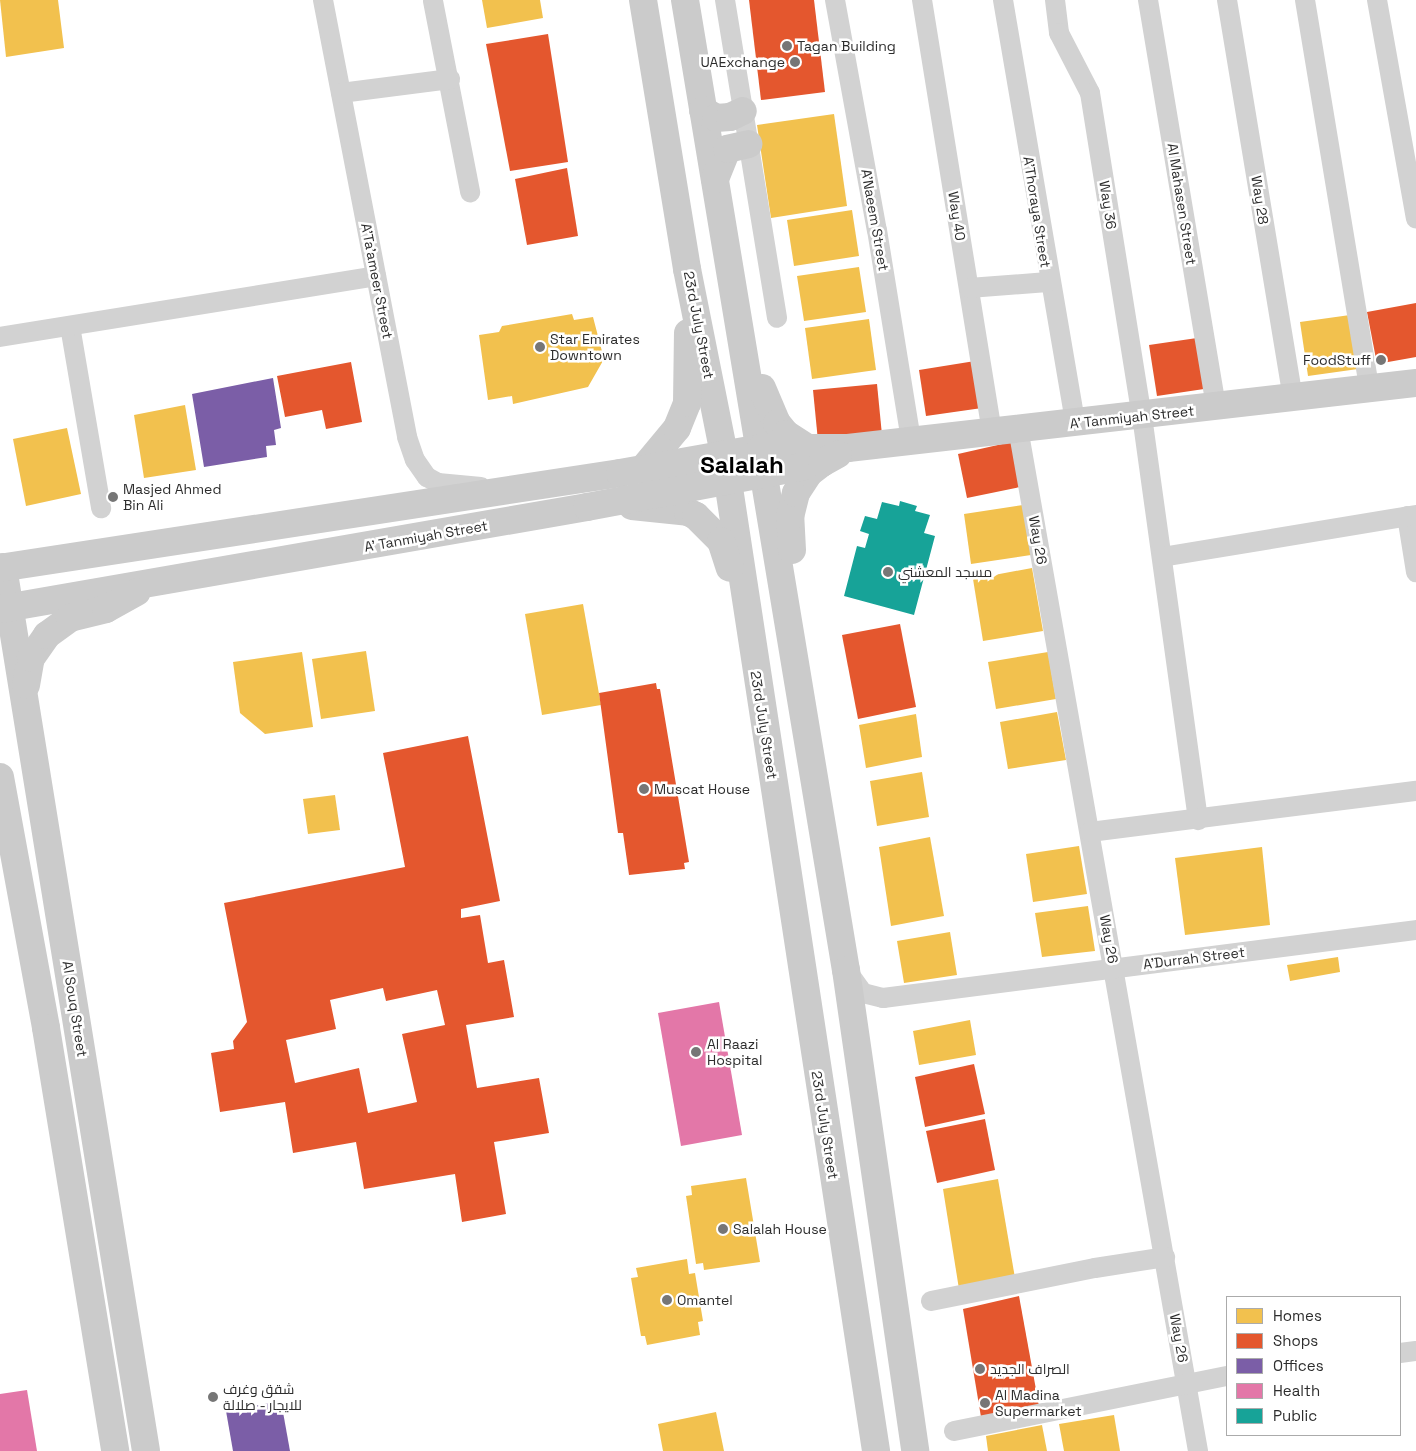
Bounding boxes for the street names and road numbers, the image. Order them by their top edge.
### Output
street label: Al Mahasen Street [1164,142,1200,266]
street label: A'Thoraya Street [1020,155,1054,269]
street label: A'Naeem Street [858,168,892,272]
street label: Way 28 [1248,174,1272,226]
street label: Way 36 [1096,179,1120,231]
street label: Way 40 [945,190,969,242]
street label: A'Ta'ameer Street [358,222,396,340]
street label: 23rd July Street [680,270,718,380]
street label: A' Tanmiyah Street [1069,402,1195,432]
street label: Way 26 [1025,514,1051,566]
street label: A' Tanmiyah Street [363,517,489,555]
street label: 23rd July Street [747,670,781,780]
street label: Way 26 [1096,913,1122,965]
street label: A'Durrah Street [1142,943,1246,973]
street label: Al Souq Street [59,960,91,1058]
street label: 23rd July Street [808,1070,842,1180]
street label: Way 26 [1166,1312,1192,1364]

